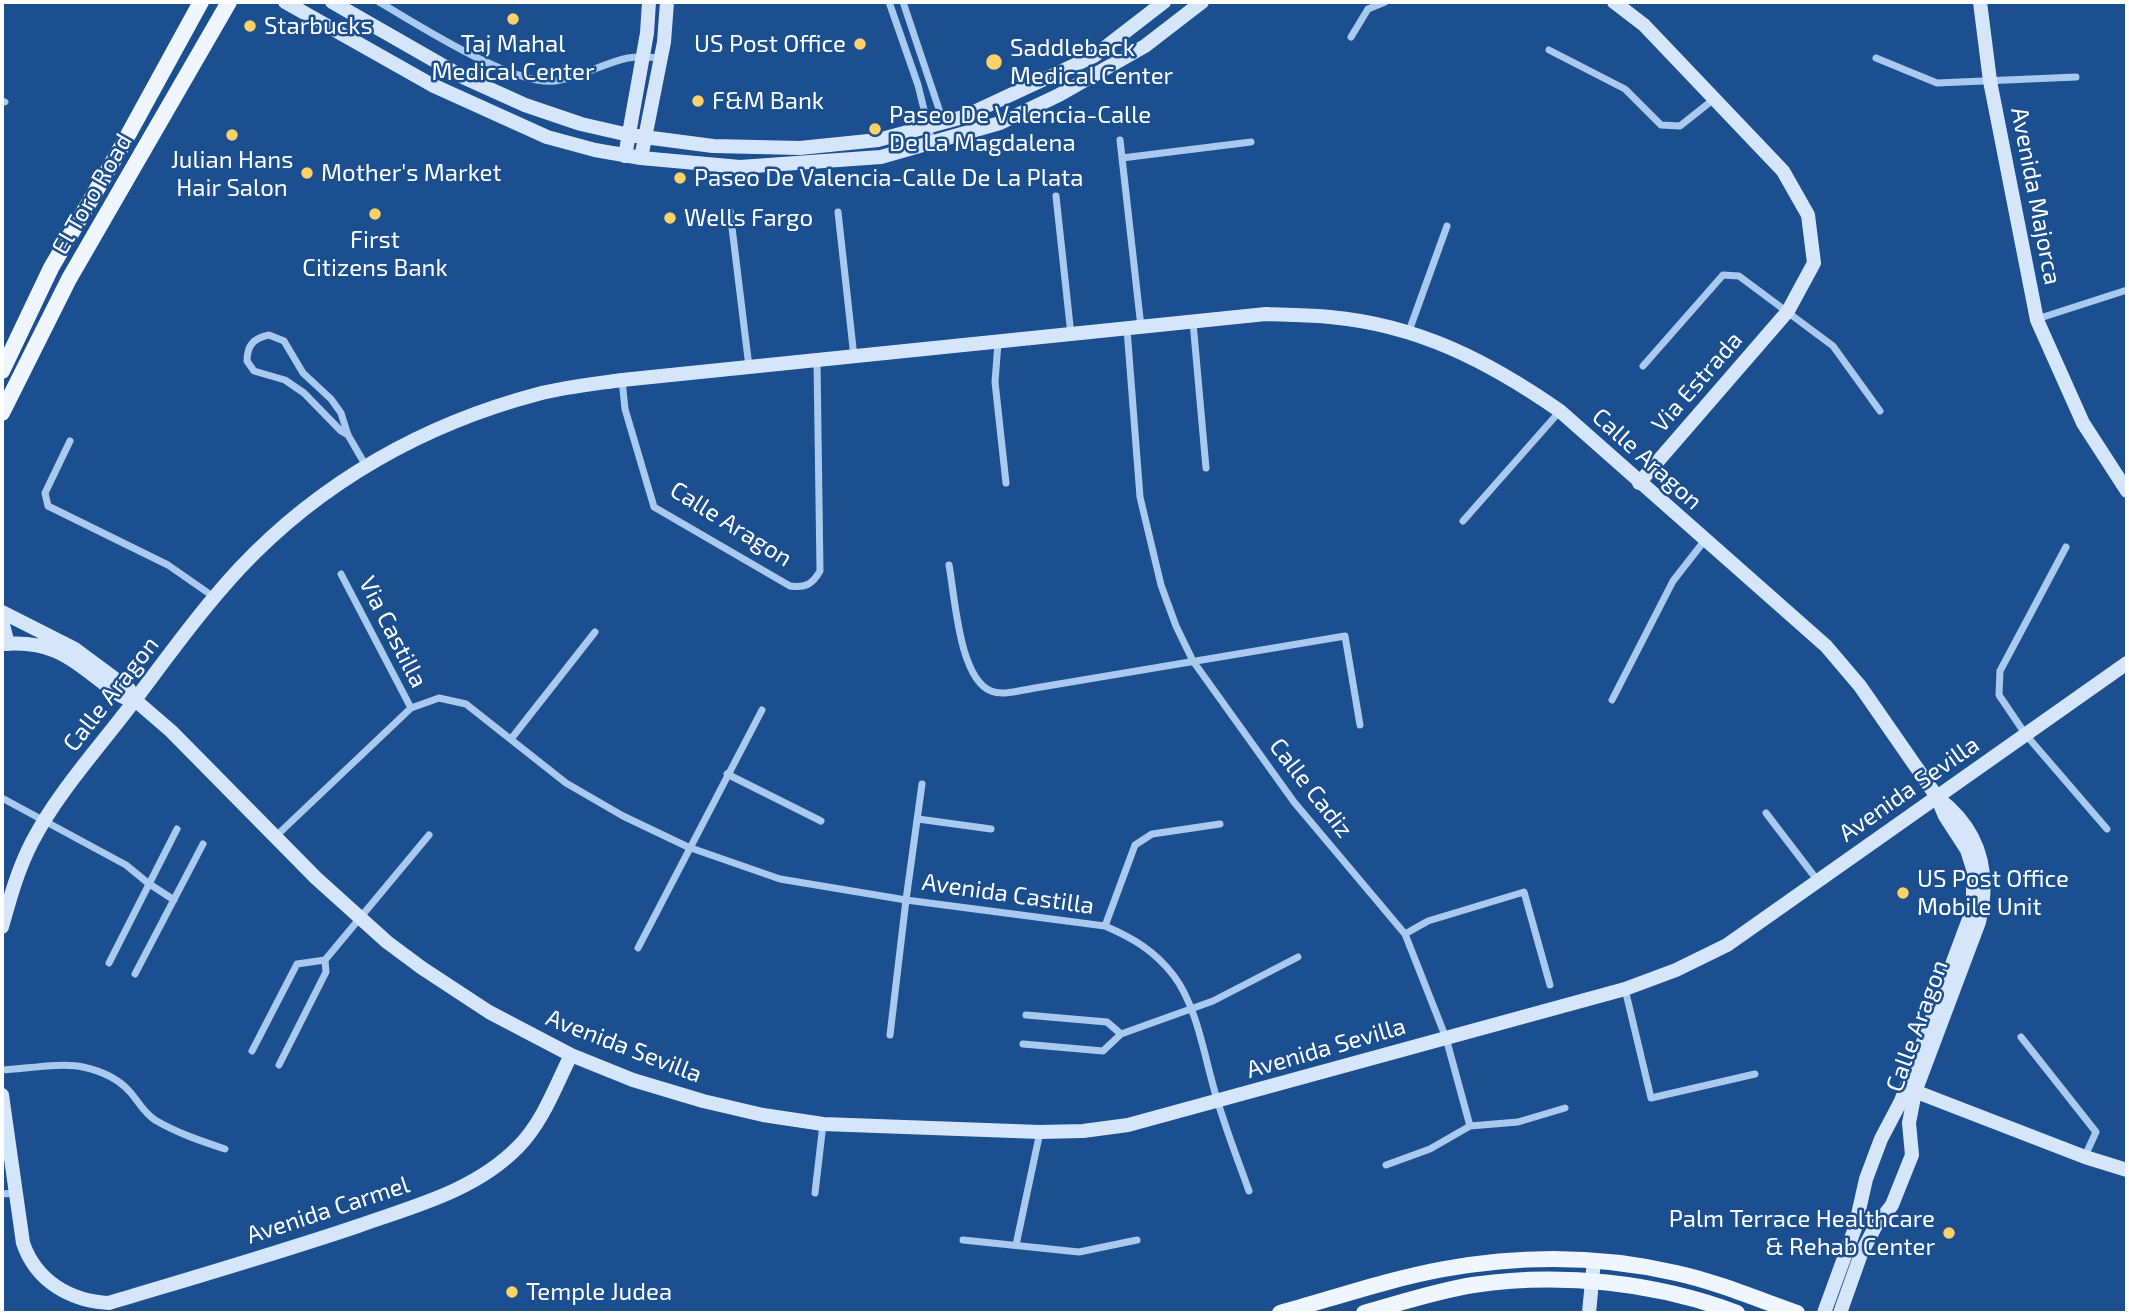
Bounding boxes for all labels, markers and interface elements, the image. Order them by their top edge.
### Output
marker: Taj Mahal Medical Center [505,11,521,27]
place label: Starbucks [264,12,373,40]
marker: Starbucks [242,18,258,34]
place label: Taj Mahal Medical Center [431,30,595,86]
place label: US Post Office [694,30,846,58]
place label: Saddleback Medical Center [1010,34,1173,90]
marker: US Post Office [852,36,868,52]
marker: Saddleback Medical Center [984,52,1004,72]
place label: F&M Bank [712,87,824,115]
marker: F&M Bank [690,93,706,109]
place label: Paseo De Valencia-Calle De La Magdalena [889,101,1151,157]
street label: Avenida Majorca [2005,105,2067,287]
marker: Paseo De Valencia-Calle De La Magdalena [867,121,883,137]
marker: Julian Hans Hair Salon [224,127,240,143]
street label: El Toro Road [46,129,138,259]
place label: Julian Hans Hair Salon [171,146,293,202]
place label: Mother's Market [321,159,502,187]
place label: Paseo De Valencia-Calle De La Plata [694,164,1083,192]
marker: Mother's Market [299,165,315,181]
marker: Paseo De Valencia-Calle De La Plata [672,170,688,186]
place label: Wells Fargo [684,204,813,232]
marker: First Citizens Bank [367,206,383,222]
marker: Wells Fargo [662,210,678,226]
place label: First Citizens Bank [302,226,448,282]
street label: Via Estrada [1646,326,1748,438]
street label: Calle Aragon [1586,402,1708,516]
street label: Calle Aragon [665,475,797,573]
street label: Via Castilla [353,572,433,692]
street label: Calle Aragon [57,631,165,757]
street label: Avenida Sevilla [1833,730,1985,848]
street label: Calle Cadiz [1263,733,1359,843]
place label: US Post Office Mobile Unit [1917,865,2069,921]
street label: Avenida Castilla [920,868,1096,920]
marker: US Post Office Mobile Unit [1895,885,1911,901]
street label: Calle Aragon [1880,956,1954,1096]
street label: Avenida Sevilla [542,1003,706,1089]
street label: Avenida Sevilla [1243,1011,1409,1085]
street label: Avenida Carmel [243,1170,413,1250]
place label: Palm Terrace Healthcare & Rehab Center [1669,1205,1935,1261]
marker: Palm Terrace Healthcare & Rehab Center [1941,1225,1957,1241]
place label: Temple Judea [526,1278,672,1306]
marker: Temple Judea [504,1284,520,1300]

